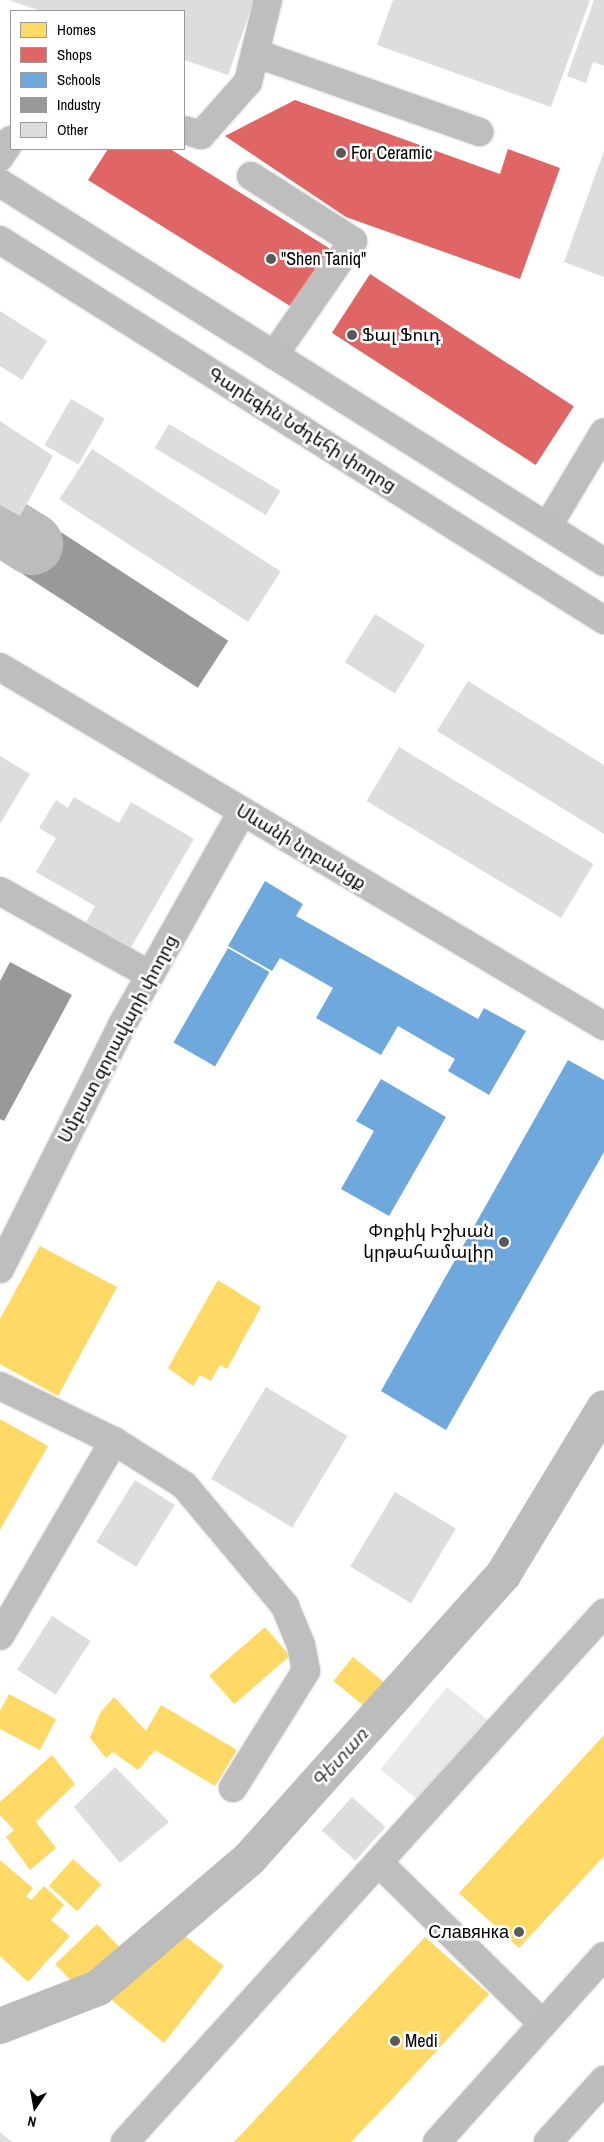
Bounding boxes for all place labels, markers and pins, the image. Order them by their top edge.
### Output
place label: For Ceramic [351,142,432,164]
marker: For Ceramic [335,147,347,159]
place label: "Shen Taniq" [281,248,366,270]
marker: "Shen Taniq" [265,253,277,265]
place label: Ֆալ Ֆուդ [362,324,440,346]
marker: Ֆալ Ֆուդ [346,329,358,341]
place label: Փոքիկ Իշխան կրթահամալիր [363,1221,494,1264]
marker: Փոքիկ Իշխան կրթահամալիր [498,1236,510,1248]
place label: Славянка [428,1921,509,1943]
marker: Славянка [513,1926,525,1938]
place label: Medi [405,2030,438,2052]
marker: Medi [389,2035,401,2047]

